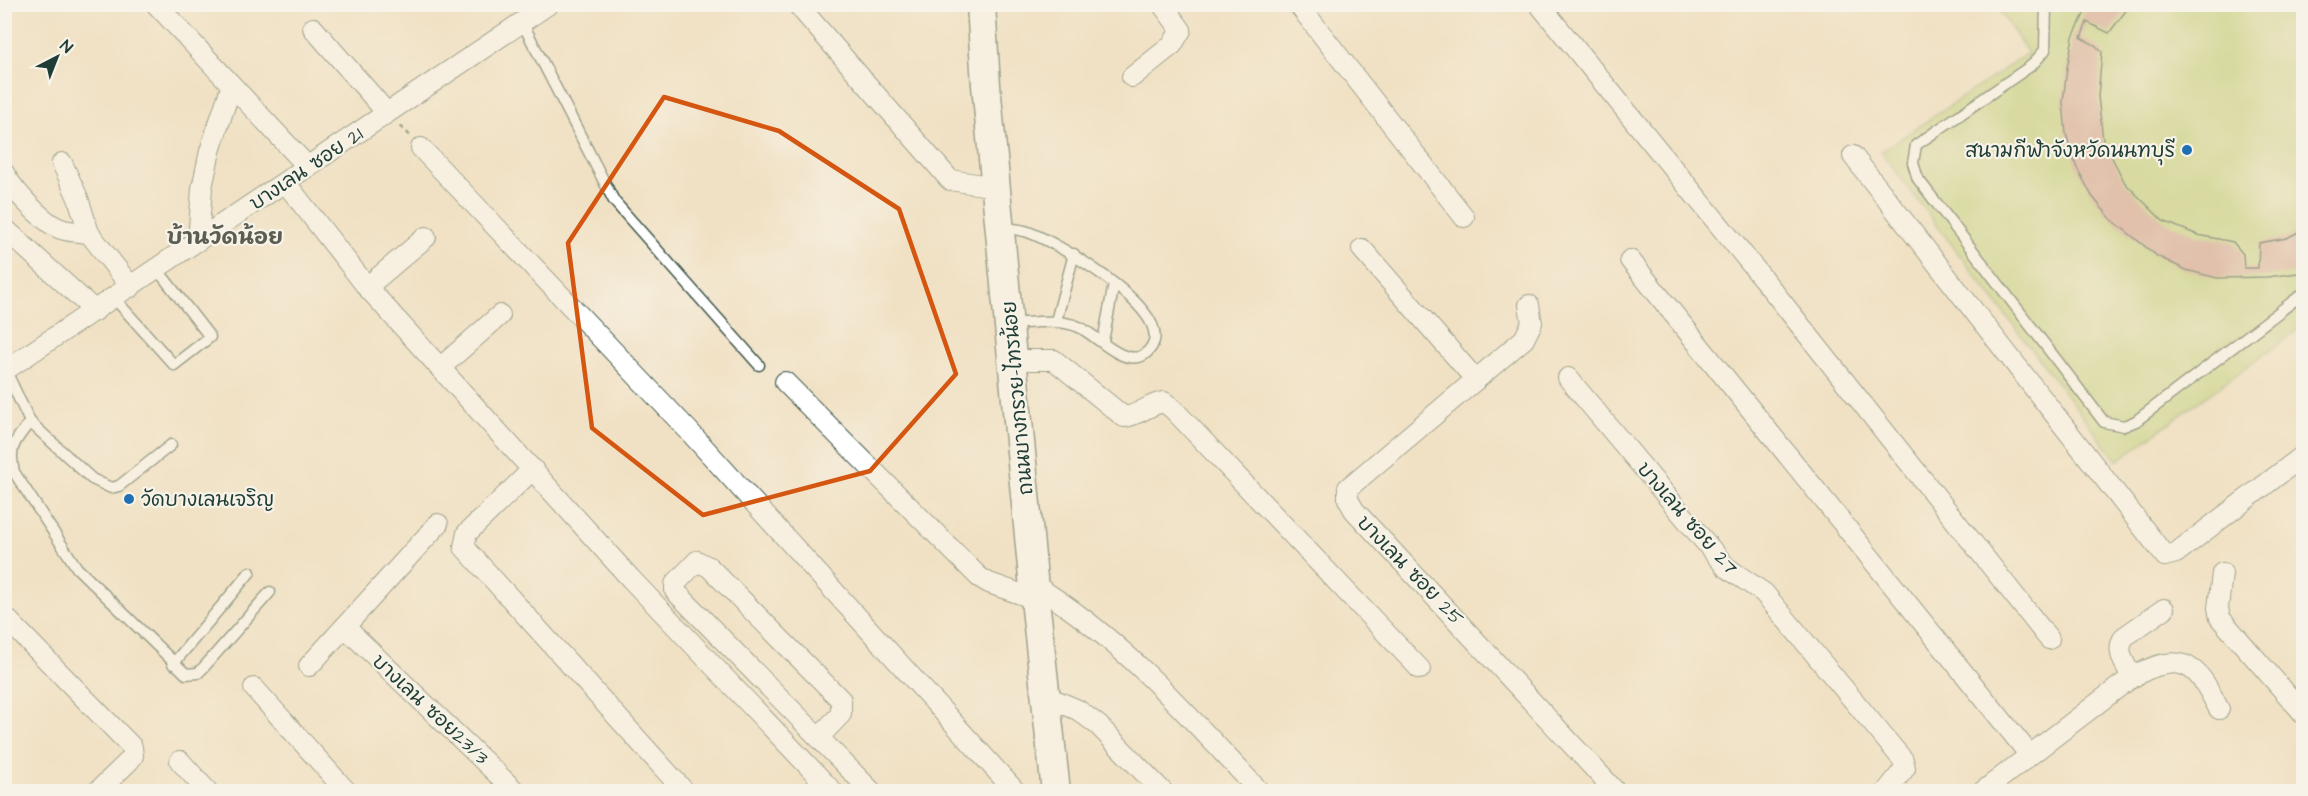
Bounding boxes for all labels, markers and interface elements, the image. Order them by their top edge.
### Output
north arrow [27,27,87,87]
text: N [55,35,77,58]
street label: บางเลน ซอย 21 [244,120,369,217]
place label: สนามกีฬาจังหวัดนนทบุรี [1965,137,2175,166]
marker: สนามกีฬาจังหวัดนนทบุรี [2180,143,2194,157]
district label: บ้านวัดน้อย [167,222,283,253]
street label: ถนนบางกรวย-ไทรน้อย [996,300,1040,496]
street label: บางเลน ซอย 27 [1630,456,1744,581]
place label: วัดบางเลนเจริญ [141,486,274,514]
marker: วัดบางเลนเจริญ [122,492,136,506]
street label: บางเลน ซอย 25 [1351,510,1470,632]
street label: บางเลน ซอย23/3 [366,648,495,771]

